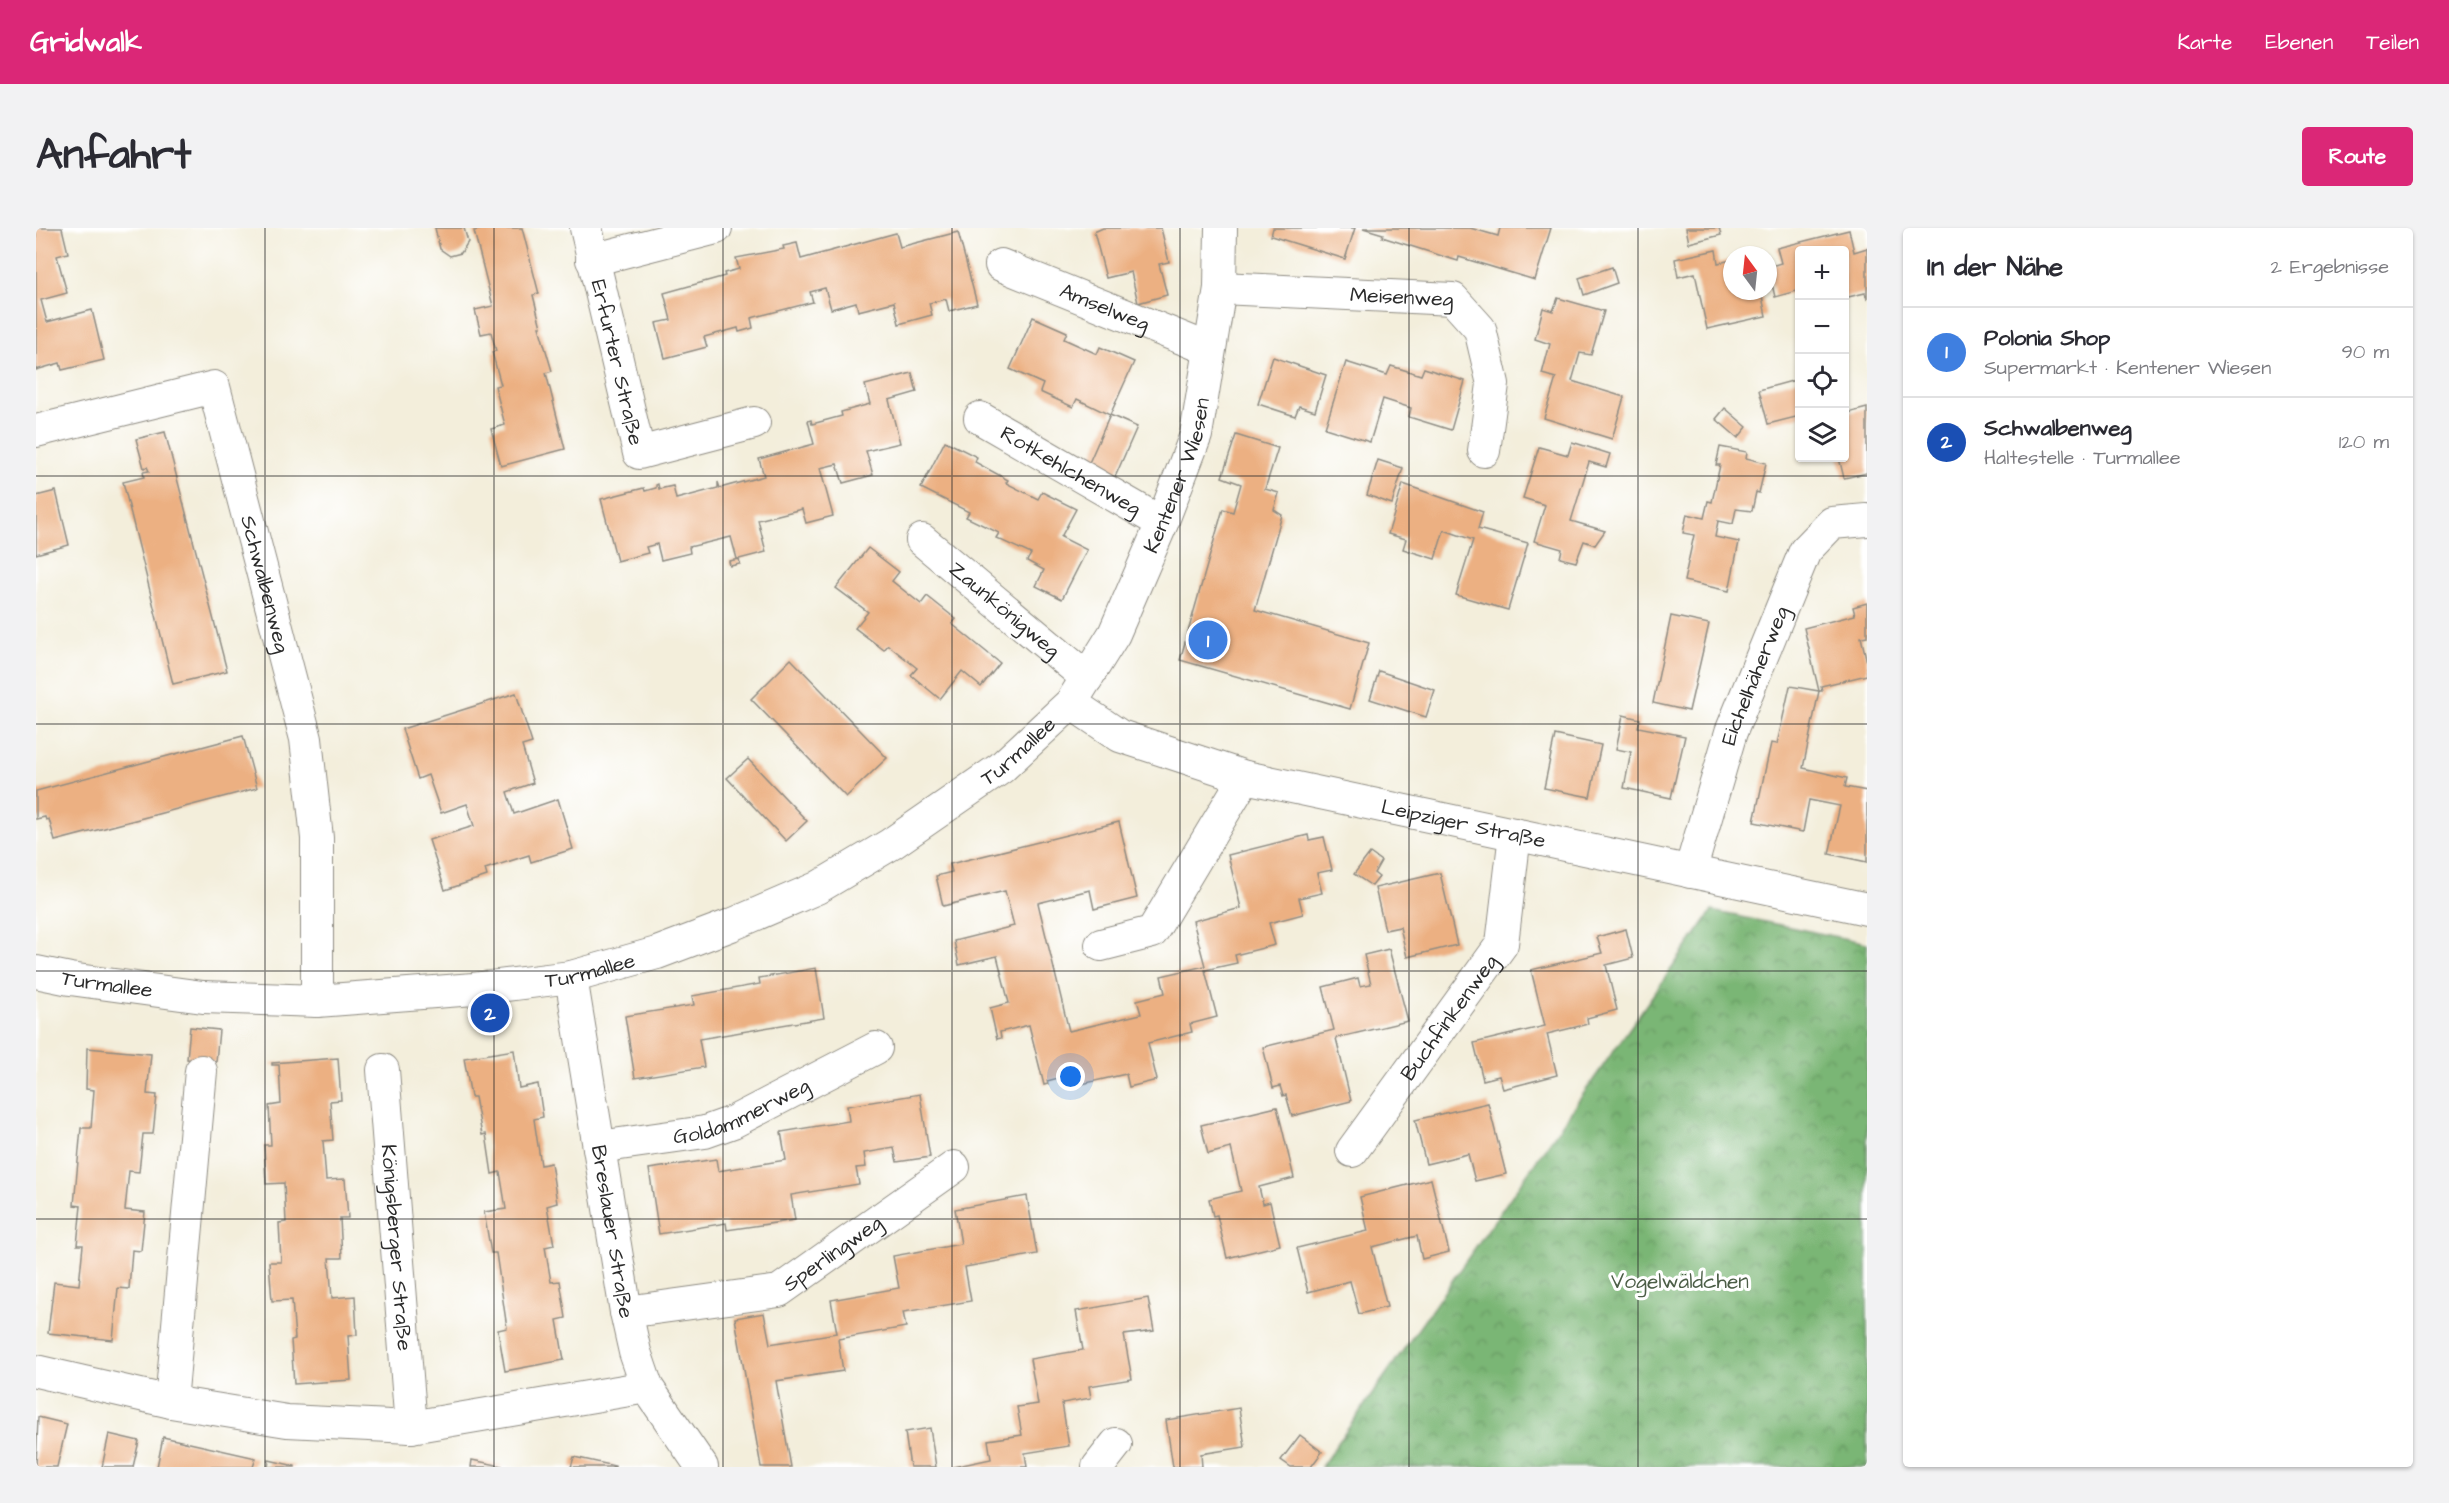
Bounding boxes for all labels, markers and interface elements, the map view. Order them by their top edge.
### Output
text: Gridwalk [30,23,142,62]
text: Karte [2177,28,2232,57]
text: Ebenen [2265,28,2333,57]
text: Teilen [2366,28,2419,57]
text: Anfahrt [36,127,191,185]
button: Route [2302,127,2413,186]
north arrow [1723,246,1777,300]
map controls [1795,246,1849,462]
button: + [1795,246,1849,300]
text: In der Nähe [1927,249,2063,285]
text: 2 Ergebnisse [2270,253,2389,281]
street label: Amselweg [1056,276,1154,340]
street label: Erfurter Straße [584,277,651,448]
street label: Meisenweg [1349,280,1454,316]
button: − [1795,300,1849,354]
text: Polonia Shop [1984,323,2110,354]
text: 1 [1945,338,1948,366]
text: 90 m [2341,338,2389,366]
button: locate [1795,354,1849,408]
text: Supermarkt · Kentener Wiesen [1984,354,2271,382]
street label: Kentener Wiesen [1137,396,1217,558]
button: layers [1795,408,1849,462]
text: Schwalbenweg [1984,413,2132,444]
street label: Rotkehlchenweg [995,419,1147,525]
text: 2 [1941,428,1952,456]
text: 120 m [2339,428,2389,456]
text: Haltestelle · Turmallee [1984,444,2181,472]
street label: Schwalbenweg [233,512,297,657]
street label: Zaunkönigweg [943,555,1066,666]
street label: Eichelhäherweg [1714,602,1798,748]
pin: 1 [1188,618,1228,662]
street label: Turmallee [975,710,1062,793]
street label: Leipziger Straße [1379,792,1548,855]
street label: Turmallee [543,946,638,995]
street label: Buchfinkenweg [1394,949,1507,1087]
street label: Turmallee [59,964,154,1005]
pin: 2 [470,990,510,1036]
your location [1056,1062,1085,1091]
street label: Goldammerweg [671,1071,816,1151]
street label: Königsberger Straße [374,1143,419,1352]
street label: Breslauer Straße [584,1143,641,1321]
street label: Sperlingweg [777,1208,889,1299]
park label: Vogelwäldchen [1611,1267,1749,1298]

